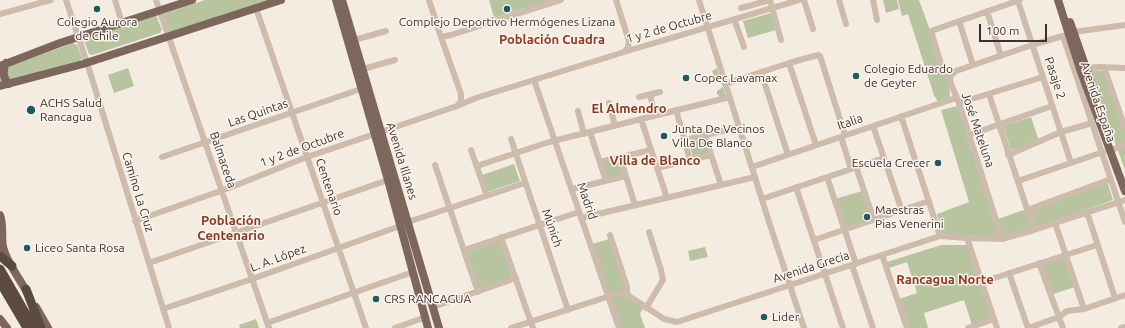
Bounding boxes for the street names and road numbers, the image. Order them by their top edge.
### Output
street label: 1 y 2 de Octubre [624,8,714,46]
street label: Pasaje 2 [1041,55,1069,101]
street label: Avenida España [1078,60,1118,144]
street label: José Mateluna [958,91,998,169]
street label: Las Quintas [226,96,290,130]
street label: Italia [835,111,865,133]
street label: Avenida Illanes [383,121,421,201]
street label: 1 y 2 de Octubre [258,126,346,170]
street label: Balmaceda [207,130,239,190]
street label: Camino La Cruz [119,150,157,234]
street label: Centenario [312,156,346,218]
street label: Madrid [574,181,600,221]
street label: Múnich [539,207,565,249]
street label: L. A. López [248,241,308,275]
street label: Avenida Grecia [771,248,851,286]

